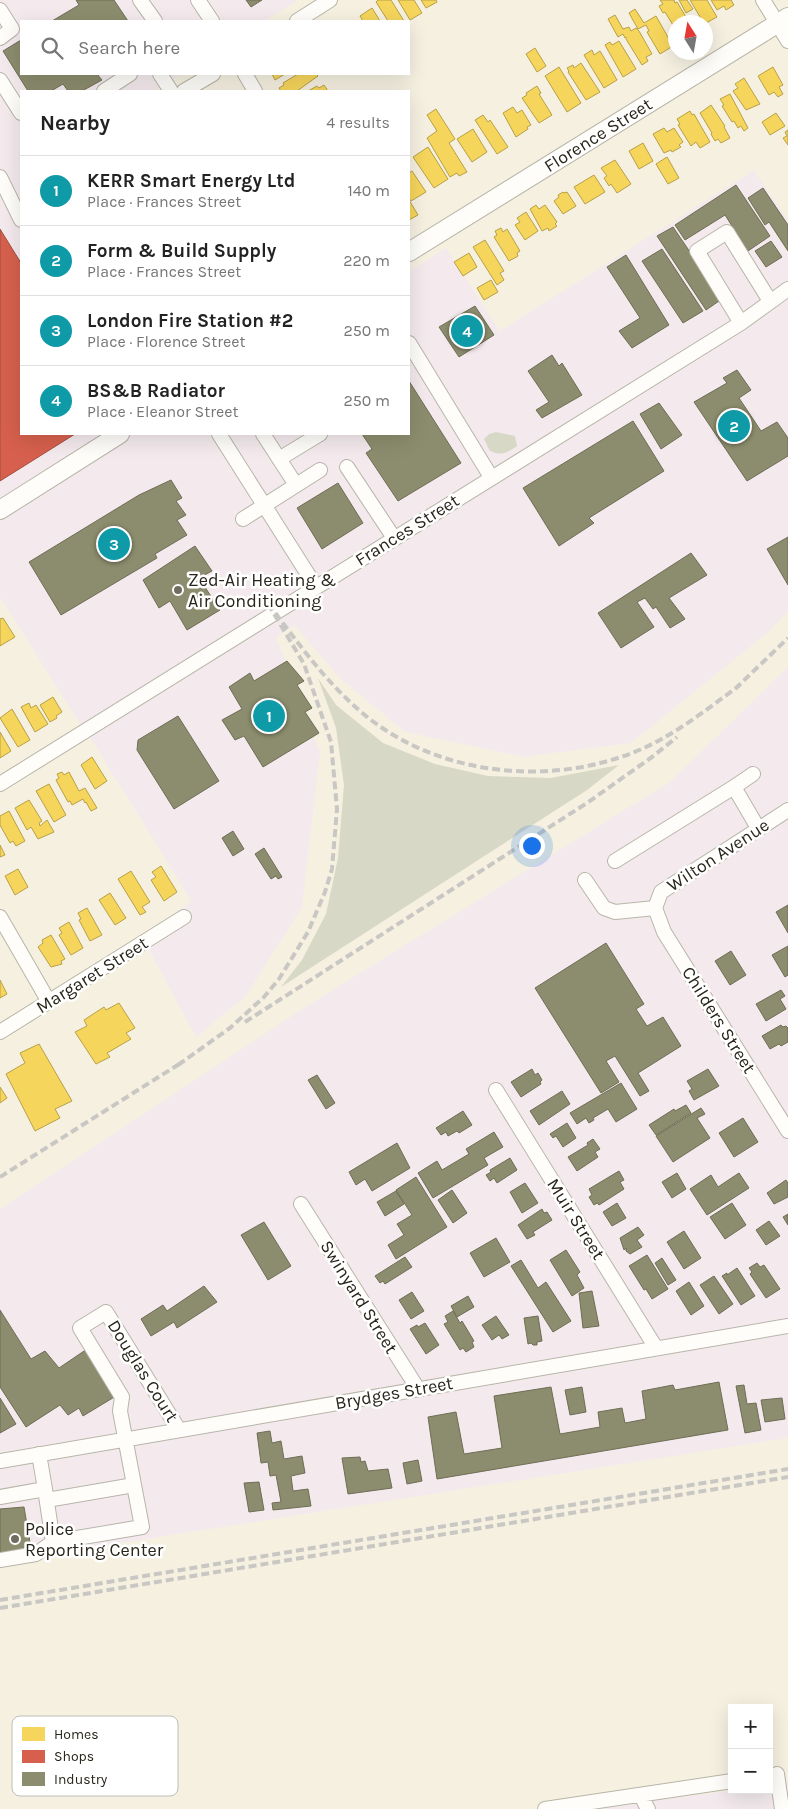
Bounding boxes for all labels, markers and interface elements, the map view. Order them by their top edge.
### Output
north arrow [668,15,713,60]
search box [20,20,410,75]
icon: search [38,34,66,62]
text: Search here [78,37,180,59]
street label: Florence Street [540,93,656,177]
text: Nearby [40,111,110,135]
text: 4 results [326,113,390,132]
text: KERR Smart Energy Ltd [87,170,295,192]
text: 1 [53,181,59,200]
text: 140 m [348,181,390,200]
text: Place · Frances Street [87,192,241,211]
text: Form & Build Supply [87,240,276,262]
text: 2 [51,251,61,270]
text: 220 m [343,251,390,270]
text: Place · Frances Street [87,262,241,281]
text: London Fire Station #2 [87,310,293,332]
pin: 4 [451,312,483,350]
text: 3 [51,321,61,340]
text: 250 m [343,321,390,340]
text: Place · Florence Street [87,332,246,351]
text: BS&B Radiator [87,380,225,402]
text: 4 [51,391,61,410]
text: 250 m [343,391,390,410]
text: Place · Eleanor Street [87,402,238,421]
pin: 2 [718,407,750,445]
street label: Frances Street [351,489,463,571]
pin: 3 [98,525,130,563]
place label: Zed-Air Heating & Air Conditioning [188,569,336,612]
marker: Zed-Air Heating & Air Conditioning [172,584,184,596]
pin: 1 [253,697,285,735]
street label: Wilton Avenue [663,814,773,896]
your location [519,833,545,859]
street label: Margaret Street [32,932,152,1018]
street label: Childers Street [677,962,761,1078]
street label: Muir Street [542,1174,610,1264]
street label: Swinyard Street [315,1236,403,1358]
street label: Douglas Court [103,1316,183,1426]
street label: Brydges Street [333,1372,455,1414]
place label: Police Reporting Center [25,1518,164,1561]
marker: Police Reporting Center [9,1533,21,1545]
map controls [728,1704,773,1794]
button: + [728,1704,773,1749]
legend [12,1716,178,1796]
text: Homes [54,1726,99,1743]
text: Shops [54,1748,94,1765]
button: − [728,1749,773,1794]
text: Industry [54,1771,108,1788]

